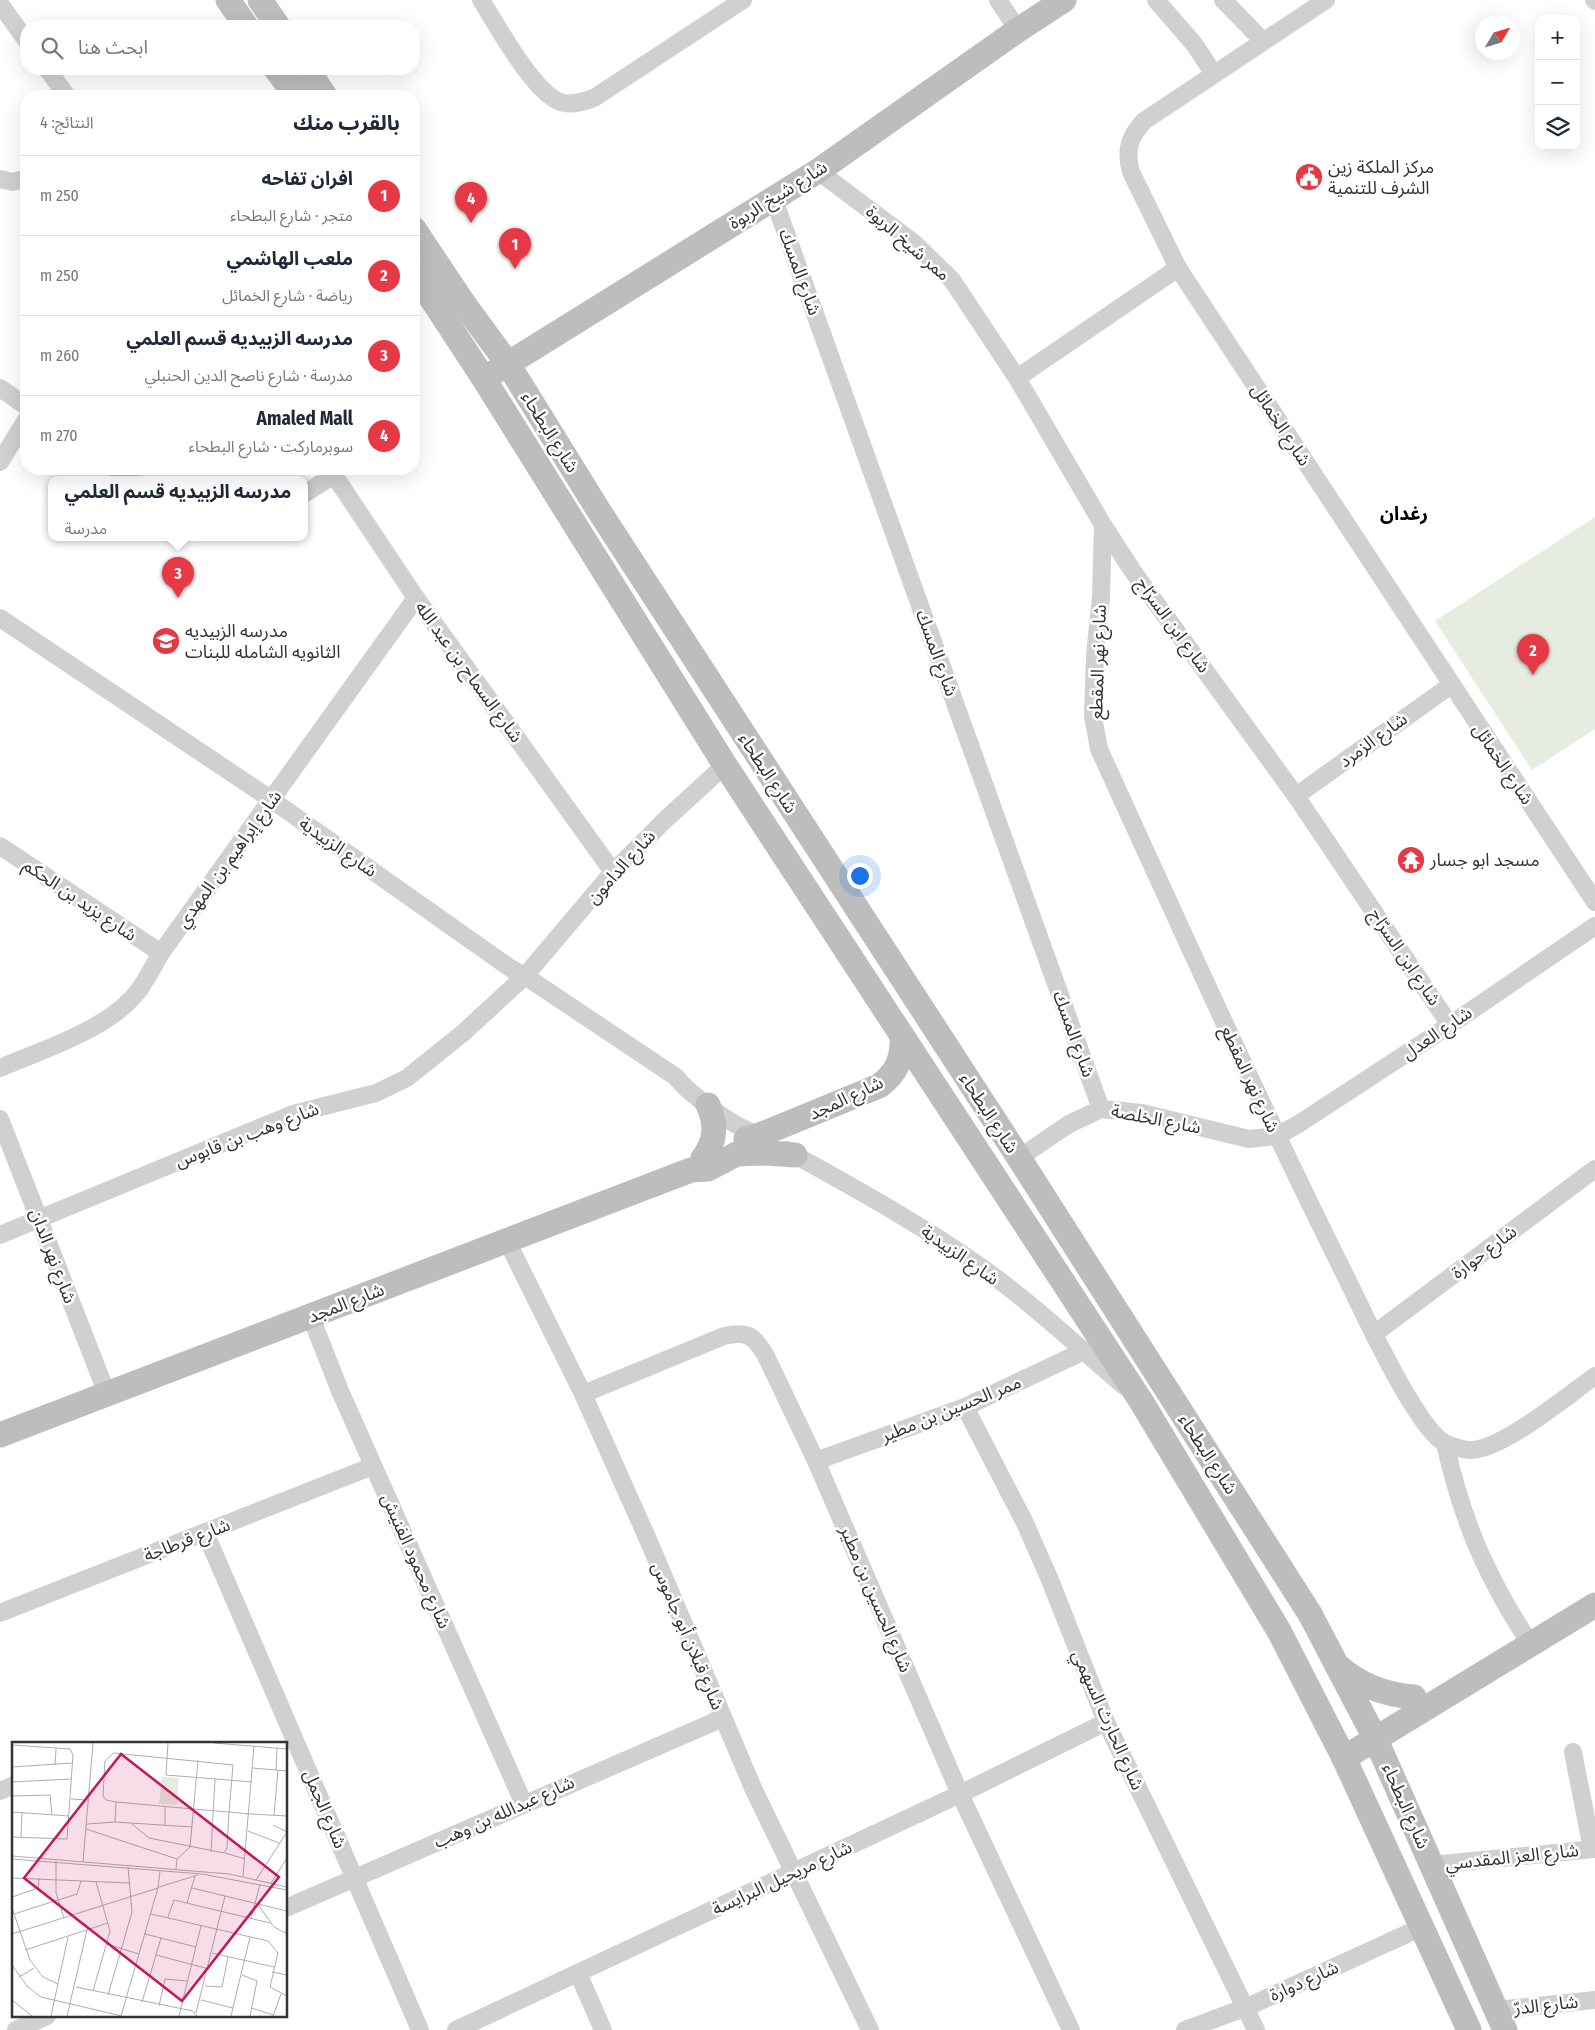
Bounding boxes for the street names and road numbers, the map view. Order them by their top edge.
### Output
street label: شارع شيخ الربوة [725,156,833,237]
street label: ممر شيخ الربوة [860,201,955,287]
street label: شارع المسك [771,226,826,319]
street label: شارع الخمائل [1244,380,1316,472]
street label: شارع البطحاء [514,387,584,478]
street label: شارع ابن السرّاج [1129,573,1215,679]
street label: شارع السماح بن عبد الله [408,597,528,749]
street label: شارع نهر المقطع [1085,604,1114,720]
street label: شارع المسك [908,607,963,700]
street label: شارع الزمرد [1334,708,1413,775]
street label: شارع الخمائل [1465,719,1538,811]
street label: شارع البطحاء [731,729,802,819]
street label: شارع إبراهيم بن المهدي [172,786,289,934]
street label: شارع الزبيدية [293,812,381,884]
street label: شارع الدامون [582,825,662,911]
street label: شارع يزيد بن الحكم [17,854,141,949]
street label: شارع ابن السرّاج [1362,904,1446,1011]
street label: شارع المسك [1045,988,1100,1081]
street label: شارع العدل [1398,1002,1478,1067]
street label: شارع نهر المقطع [1213,1022,1284,1137]
street label: شارع البطحاء [952,1069,1023,1159]
street label: شارع المجد [805,1071,888,1128]
street label: شارع وهب بن قابوس [172,1097,323,1175]
street label: شارع الخلصة [1109,1100,1203,1141]
street label: شارع نهر الدان [22,1205,81,1308]
street label: شارع الزبيدية [915,1220,1003,1292]
street label: شارع حوارة [1447,1220,1523,1286]
street label: شارع المجد [305,1278,388,1330]
street label: ممر الحسين بن مطير [877,1371,1024,1448]
street label: شارع البطحاء [1171,1410,1242,1500]
street label: شارع محمود الفنيش [374,1490,456,1633]
street label: شارع قرطاجة [141,1513,234,1569]
street label: شارع الحسين بن مطير [832,1521,917,1677]
street label: شارع قبلان أبو جاموس [644,1559,729,1714]
street label: شارع الحارث السهمي [1065,1647,1149,1795]
street label: شارع البطحاء [1375,1760,1435,1853]
street label: شارع الجمل [296,1766,351,1853]
street label: شارع عبدالله بن وهب [430,1771,579,1856]
street label: شارع مريحيل البرايسة [709,1836,857,1923]
street label: شارع العز المقدسي [1444,1839,1580,1878]
street label: شارع دوارة [1266,1956,1343,2009]
street label: شارع الدرّ [1512,1991,1580,2022]

